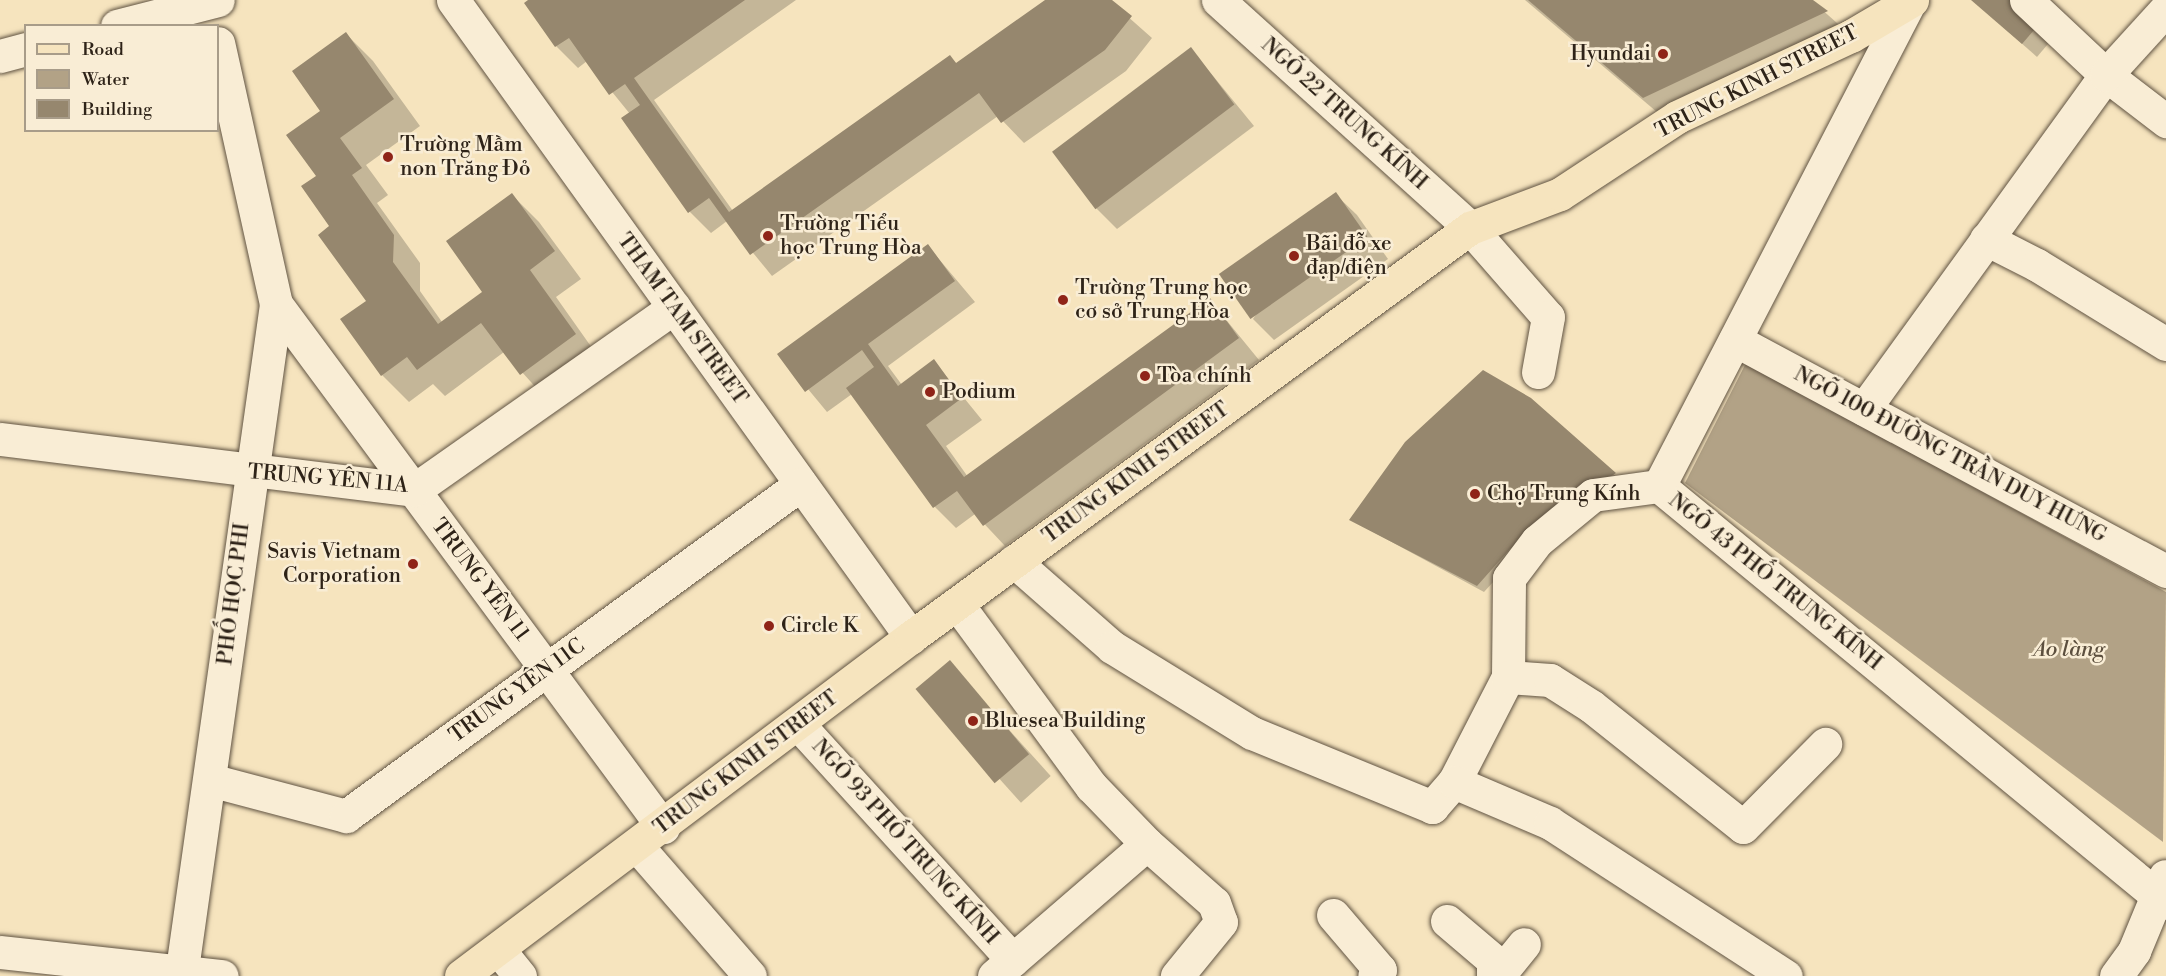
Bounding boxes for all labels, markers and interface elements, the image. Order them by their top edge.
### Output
street label: TRUNG KINH STREET [1651,20,1863,144]
legend [24,24,219,132]
street label: NGÕ 22 TRUNG KÍNH [1256,33,1432,195]
text: Road [82,38,124,61]
place label: Hyundai [1570,41,1651,67]
marker: Hyundai [1656,47,1670,61]
text: Water [82,68,129,91]
text: Building [82,98,152,121]
place label: Trường Mầm non Trăng Đỏ [400,132,530,182]
marker: Trường Mầm non Trăng Đỏ [381,150,395,164]
place label: Trường Tiểu học Trung Hòa [780,211,922,261]
street label: THAM TAM STREET [611,229,753,409]
marker: Trường Tiểu học Trung Hòa [761,229,775,243]
place label: Bãi đỗ xe đạp/điện [1306,231,1392,281]
marker: Bãi đỗ xe đạp/điện [1287,249,1301,263]
place label: Trường Trung học cơ sở Trung Hòa [1075,275,1248,325]
marker: Trường Trung học cơ sở Trung Hòa [1056,293,1070,307]
street label: NGÕ 100 ĐƯỜNG TRẦN DUY HƯNG [1789,362,2111,548]
place label: Tòa chính [1157,363,1252,389]
marker: Tòa chính [1138,369,1152,383]
place label: Podium [942,379,1016,405]
marker: Podium [923,385,937,399]
street label: TRUNG KINH STREET [1038,397,1234,549]
street label: TRUNG YÊN 11A [247,459,409,499]
place label: Chợ Trung Kính [1487,481,1641,507]
marker: Chợ Trung Kính [1468,487,1482,501]
street label: NGÕ 43 PHỐ TRUNG KÍNH [1663,488,1887,676]
street label: TRUNG YÊN 11 [426,514,534,646]
street label: PHỐ HỌC PHI [213,521,255,667]
place label: Savis Vietnam Corporation [267,539,401,589]
marker: Savis Vietnam Corporation [406,557,420,571]
place label: Circle K [781,613,858,639]
marker: Circle K [762,619,776,633]
street label: TRUNG YÊN 11C [444,634,590,748]
water label: Ao làng [2033,637,2105,663]
street label: TRUNG KINH STREET [649,685,843,841]
place label: Bluesea Building [985,708,1145,734]
marker: Bluesea Building [966,714,980,728]
street label: NGÕ 93 PHỐ TRUNG KÍNH [806,734,1004,950]

